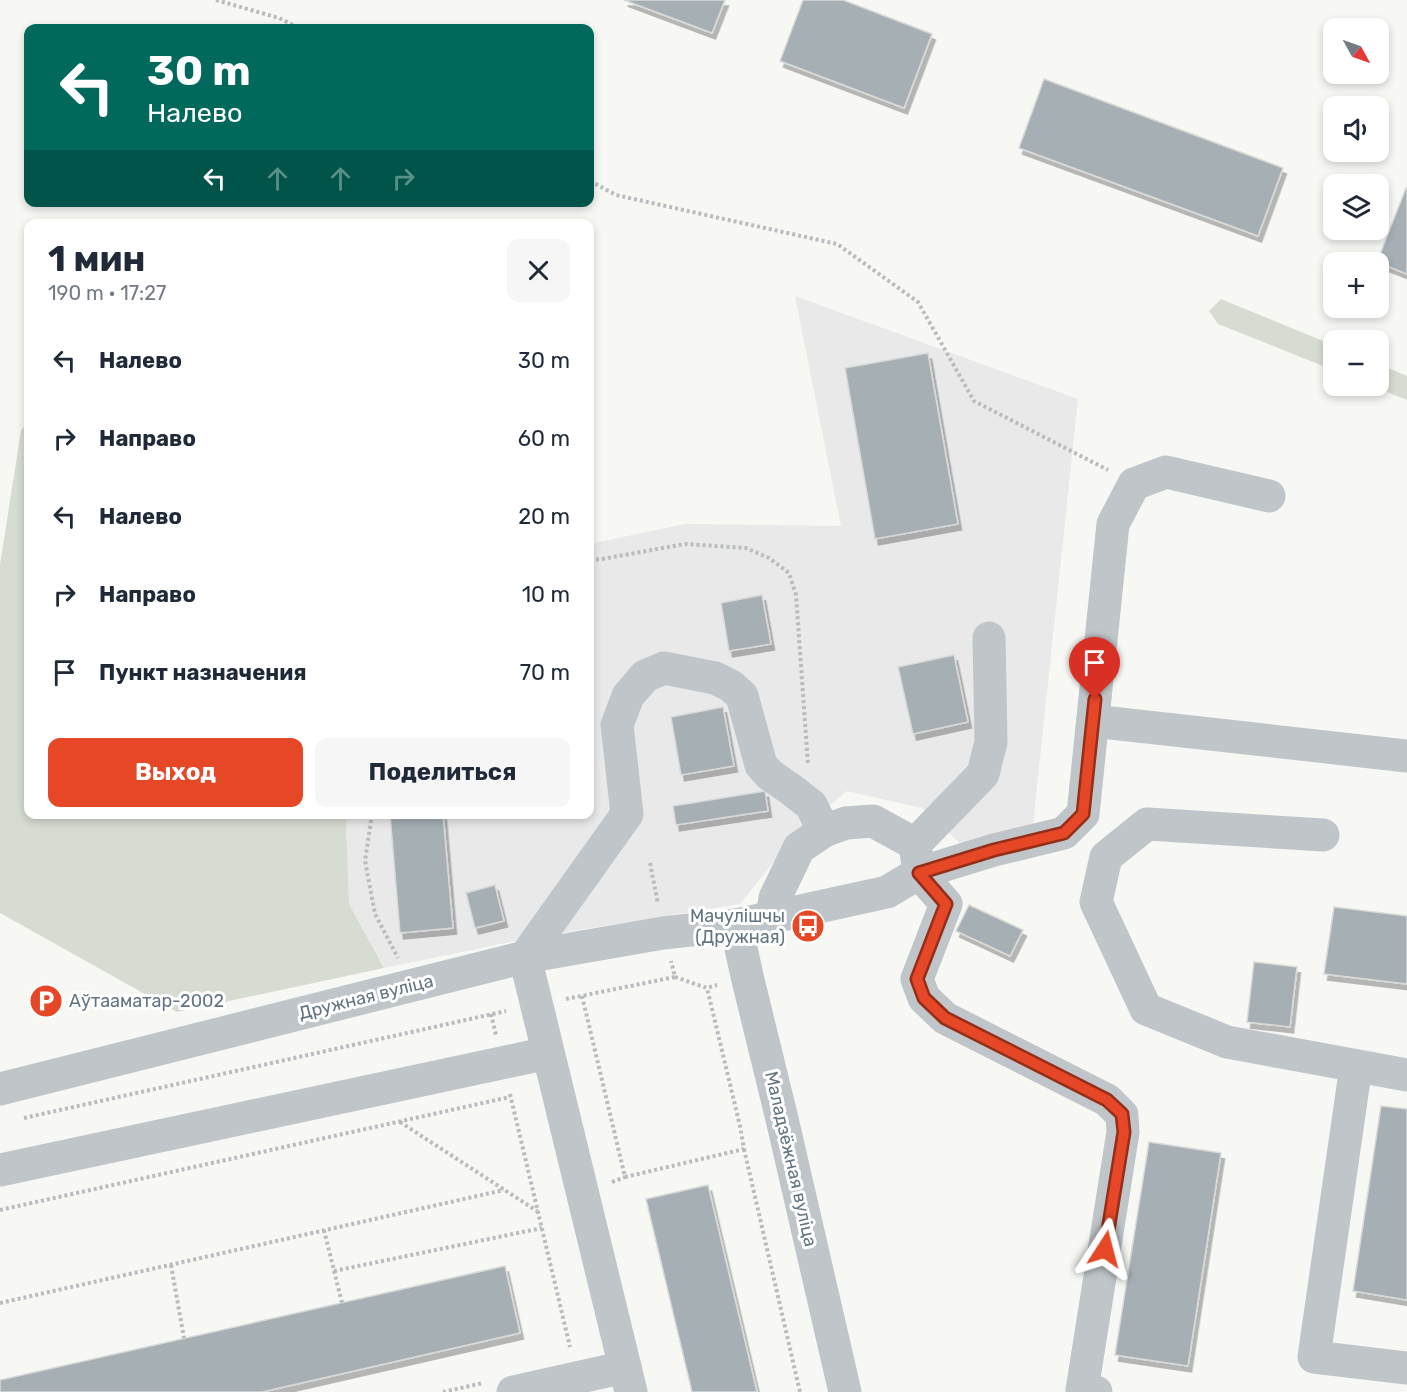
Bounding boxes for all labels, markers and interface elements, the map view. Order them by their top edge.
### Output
north arrow [1323,18,1389,84]
map controls [1323,18,1389,396]
text: 30 m [147,46,251,96]
icon: left [48,48,126,126]
button: sound [1323,96,1389,162]
text: Налево [147,97,243,129]
icon: left [198,162,231,195]
icon: ahead [261,162,294,195]
icon: ahead [324,162,357,195]
icon: right [387,162,420,195]
button: layers [1323,174,1389,240]
text: 1 мин [48,237,146,280]
button: close [507,239,570,302]
button: + [1323,252,1389,318]
text: 190 m · 17:27 [48,281,166,305]
button: − [1323,330,1389,396]
icon: left [48,344,81,377]
text: Налево [99,347,182,374]
text: 30 m [518,347,570,374]
icon: right [48,422,81,455]
text: Направо [99,425,196,452]
text: 60 m [518,425,570,452]
icon: left [48,500,81,533]
text: Налево [99,503,182,530]
text: 20 m [518,503,570,530]
icon: right [48,578,81,611]
text: Направо [99,581,196,608]
text: 10 m [522,581,570,608]
pin [1069,637,1120,699]
icon: arrive [1078,646,1111,679]
icon: arrive [48,656,81,689]
text: Пункт назначения [99,659,307,686]
text: 70 m [520,659,570,686]
button: Выход [48,738,303,807]
button: Поделиться [315,738,570,807]
place label: Мачулішчы (Дружная) [690,905,785,948]
bus stop icon: Мачулішчы (Дружная) [790,908,826,944]
street label: Дружная вуліца [297,970,435,1024]
parking icon: Аўтааматар-2002 [28,983,64,1019]
place label: Аўтааматар-2002 [69,990,224,1012]
street label: Маладзёжная вуліца [760,1069,822,1249]
position arrow [1073,1217,1137,1281]

